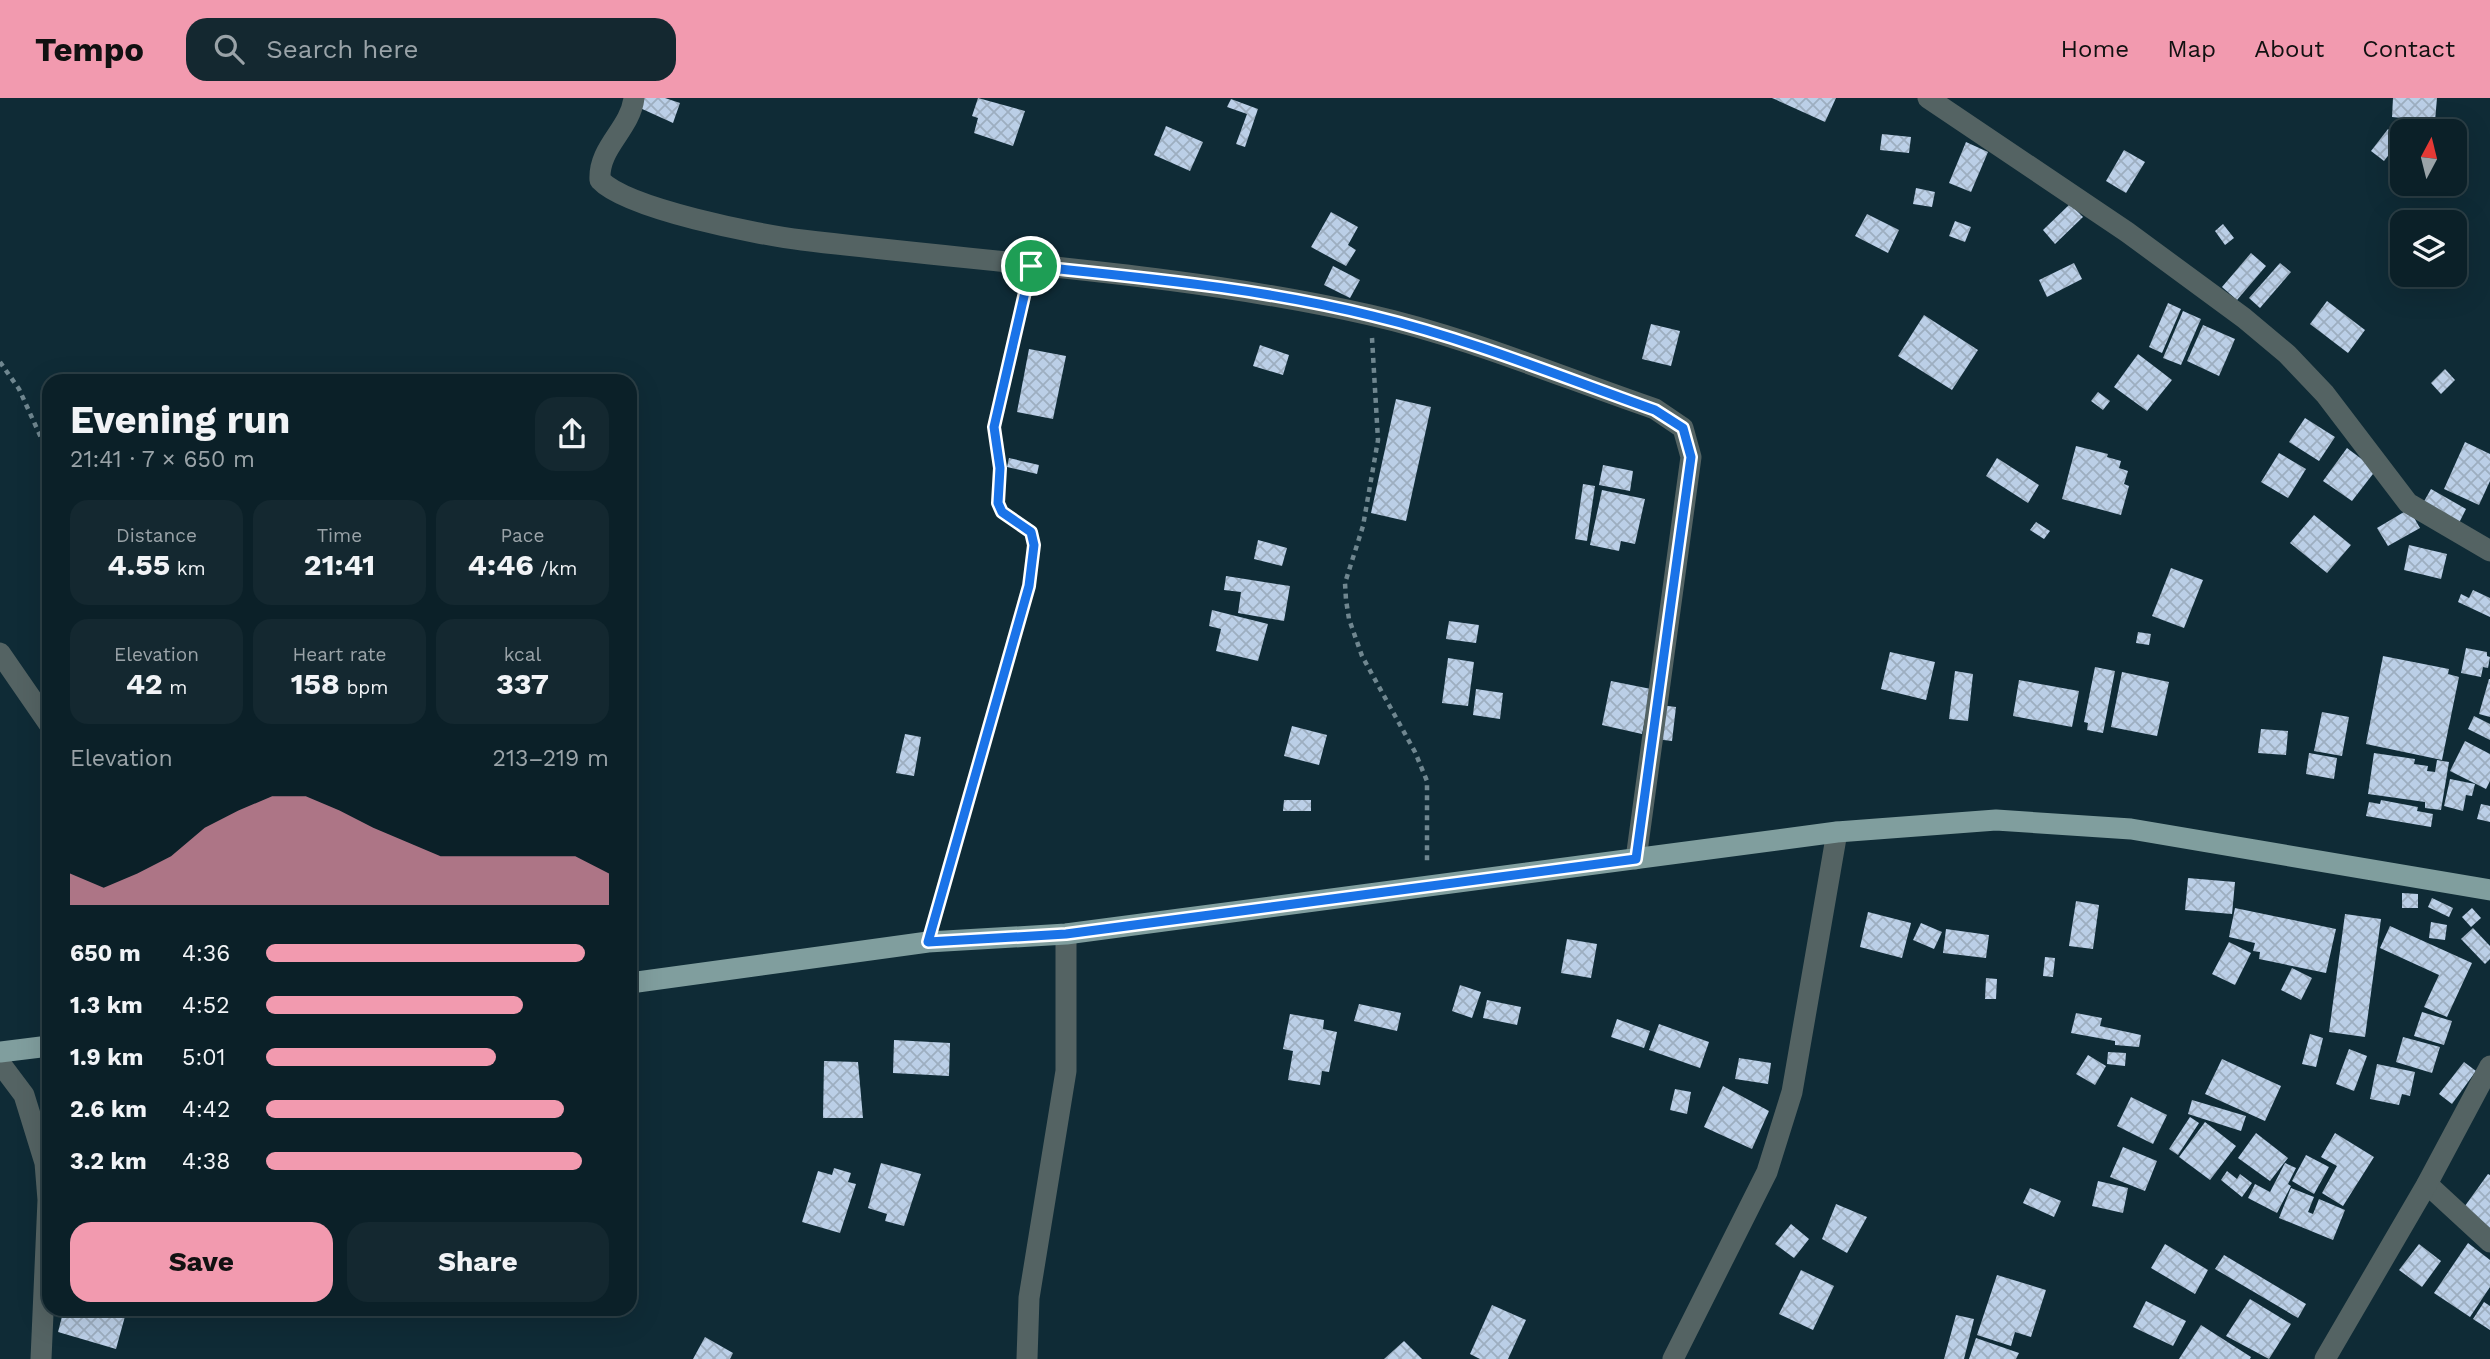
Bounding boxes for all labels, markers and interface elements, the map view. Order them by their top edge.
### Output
search box [186,18,676,81]
text: Tempo [35,30,144,69]
icon: search [210,30,248,68]
text: Search here [266,34,419,64]
text: Home [2061,35,2129,63]
text: Map [2167,35,2216,63]
text: About [2254,35,2324,63]
text: Contact [2362,35,2455,63]
north arrow [2390,119,2468,196]
map controls [2390,119,2467,287]
button: layers [2390,210,2467,287]
pin [1001,236,1061,296]
icon: arrive [1012,247,1050,285]
button: share [535,397,609,471]
text: Evening run [70,398,290,442]
text: 21:41 · 7 × 650 m [70,446,255,473]
text: Distance [116,524,197,547]
text: Time [317,524,362,547]
text: Pace [501,524,544,547]
text: 4.55 [107,547,170,582]
text: 21:41 [304,547,375,582]
text: 4:46 [468,547,534,582]
text: km [170,557,206,580]
text: /km [534,557,577,580]
text: Elevation [114,643,199,666]
text: Heart rate [293,643,386,666]
text: kcal [504,643,541,666]
text: 42 [126,666,163,701]
text: 158 [291,666,340,701]
text: 337 [496,666,549,701]
text: m [163,676,187,699]
text: bpm [340,676,388,699]
text: Elevation [70,745,173,772]
text: 213–219 m [493,745,609,772]
text: 650 m [70,940,141,967]
text: 4:36 [182,940,230,967]
text: 1.3 km [70,992,143,1019]
text: 4:52 [182,992,230,1019]
text: 1.9 km [70,1044,143,1071]
text: 5:01 [182,1044,225,1071]
text: 2.6 km [70,1096,147,1123]
text: 4:42 [182,1096,230,1123]
text: 3.2 km [70,1148,147,1175]
text: 4:38 [182,1148,230,1175]
button: Save [70,1222,333,1302]
button: Share [347,1222,609,1302]

